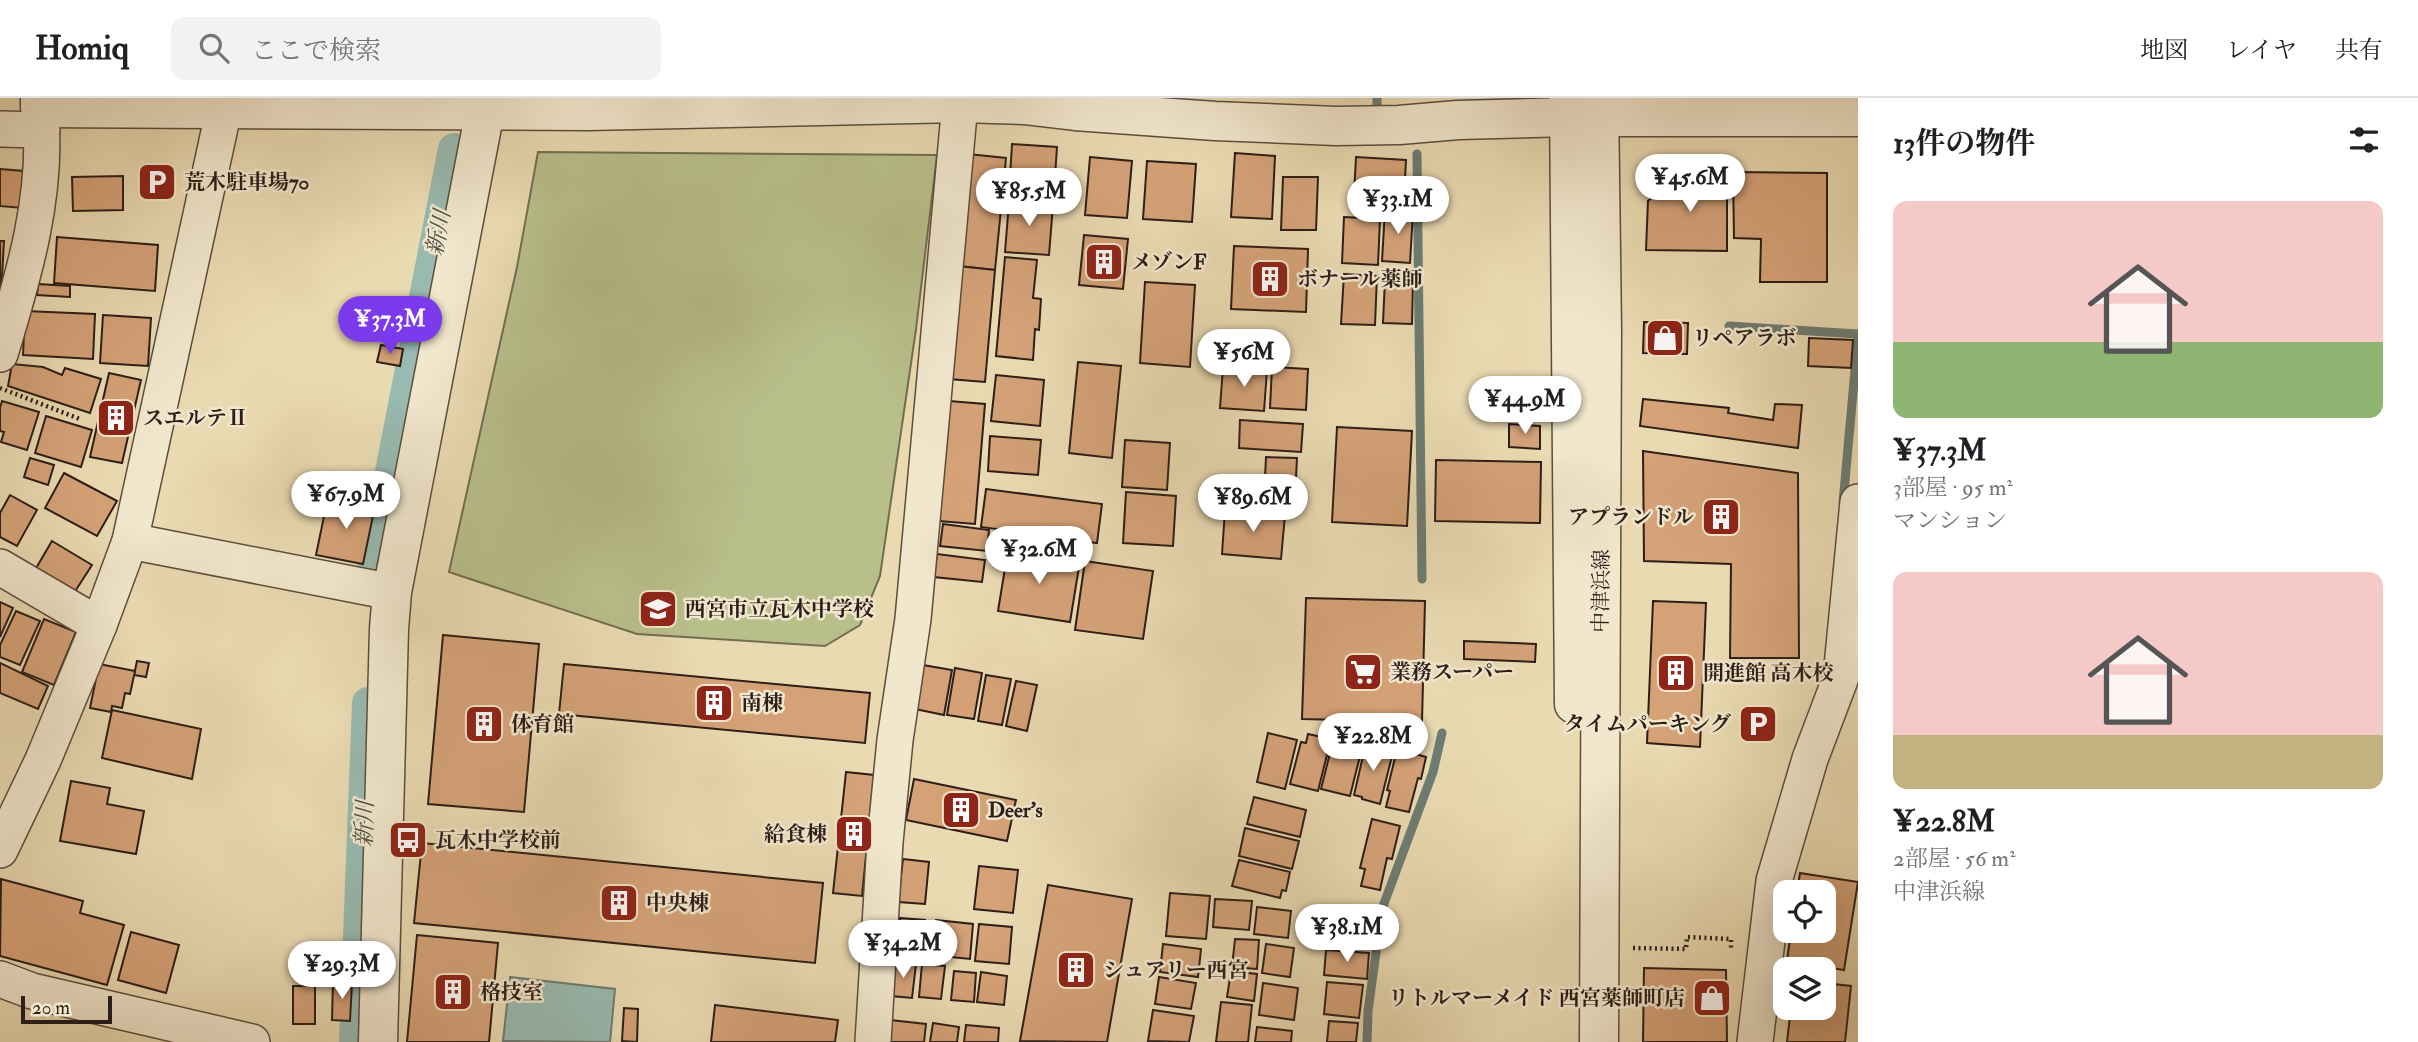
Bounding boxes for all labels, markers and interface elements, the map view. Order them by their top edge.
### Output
search box [171,17,661,80]
text: Homiq [35,28,129,69]
icon: search [195,29,233,67]
text: ここで検索 [251,35,381,67]
text: 地図 [2140,35,2188,66]
text: レイヤ [2226,35,2297,66]
text: 共有 [2335,35,2383,66]
icon: filters [2345,121,2383,159]
text: 13件の物件 [1893,125,2035,162]
pin: ¥45.6M [1633,155,1747,214]
parking icon: 荒木駐車場70 [136,161,178,203]
text: ¥45.6M [1651,162,1729,191]
place label: 荒木駐車場70 [184,169,310,196]
pin: ¥85.5M [972,169,1086,228]
text: ¥85.5M [992,176,1066,205]
pin: ¥33.1M [1341,176,1455,236]
text: ¥33.1M [1363,184,1433,213]
water label: 新川 [420,205,458,258]
building icon: メゾンF [1083,241,1125,283]
icon: home [2075,246,2201,372]
place label: メゾンF [1131,249,1207,276]
building icon: ボナール薬師 [1249,258,1291,300]
place label: ボナール薬師 [1297,266,1423,293]
pin: ¥37.3M [333,296,447,356]
text: ¥37.3M [354,304,426,333]
shop icon: リペアラボ [1644,317,1686,359]
place label: リペアラボ [1692,325,1797,352]
pin: ¥56M [1203,330,1285,389]
text: ¥56M [1213,337,1275,366]
pin: ¥44.9M [1468,376,1582,436]
text: ¥44.9M [1484,384,1566,413]
building icon: スエルテⅡ [95,397,137,439]
place label: スエルテⅡ [143,405,248,432]
text: ¥37.3M [1893,432,1987,469]
pin: ¥67.9M [289,472,403,531]
text: 3部屋 · 95 m² [1893,473,2013,502]
pin: ¥89.6M [1196,474,1310,534]
text: ¥67.9M [307,479,385,508]
text: ¥89.6M [1214,482,1292,511]
building icon: アプランドル [1700,496,1742,538]
place label: アプランドル [1568,504,1694,531]
text: マンション [1893,506,2007,535]
pin: ¥32.6M [982,526,1096,586]
text: ¥32.6M [1001,534,1077,563]
street label: 中津浜線 [1587,549,1616,633]
school or university icon: 西宮市立瓦木中学校 [637,588,679,630]
place label: 西宮市立瓦木中学校 [685,596,874,623]
icon: home [2075,617,2201,743]
supermarket icon: 業務スーパー [1342,651,1384,693]
building icon: 開進館 高木校 [1655,652,1697,694]
place label: 業務スーパー [1390,659,1514,686]
place label: 開進館 高木校 [1703,660,1833,687]
building icon: 南棟 [693,682,735,724]
place label: 南棟 [741,690,783,717]
building icon: 体育館 [463,703,505,745]
parking icon: タイムパーキング [1737,703,1779,745]
place label: 体育館 [511,711,574,738]
place label: タイムパーキング [1564,711,1731,738]
pin: ¥22.8M [1316,714,1430,773]
text: ¥22.8M [1334,721,1412,750]
building icon: Deer's [940,789,982,831]
place label: Deer's [988,797,1043,824]
water label: 新川 [349,798,380,848]
text: ¥22.8M [1893,803,1995,840]
building icon: 給食棟 [833,813,875,855]
bus stop icon: 瓦木中学校前 [387,819,429,861]
place label: 給食棟 [764,821,827,848]
place label: 瓦木中学校前 [435,827,561,854]
text: 2部屋 · 56 m² [1893,844,2016,873]
text: 中津浜線 [1893,877,1985,906]
map controls [1773,880,1836,1020]
button: locate [1773,880,1836,943]
building icon: 中央棟 [598,882,640,924]
place label: 中央棟 [646,890,709,917]
pin: ¥38.1M [1290,904,1404,964]
text: ¥38.1M [1311,912,1383,941]
pin: ¥34.2M [846,920,960,980]
text: ¥34.2M [864,928,942,957]
pin: ¥29.3M [285,942,399,1001]
text: ¥29.3M [304,949,380,978]
building icon: シュアリー西宮 [1055,949,1097,991]
place label: シュアリー西宮 [1103,957,1249,984]
button: layers [1773,957,1836,1020]
building icon: 格技室 [432,971,474,1013]
shop icon: リトルマーメイド 西宮薬師町店 [1691,977,1733,1019]
place label: 格技室 [480,979,543,1006]
place label: リトルマーメイド 西宮薬師町店 [1388,985,1685,1012]
scale bar [21,993,112,1025]
text: 20 m [32,996,70,1020]

